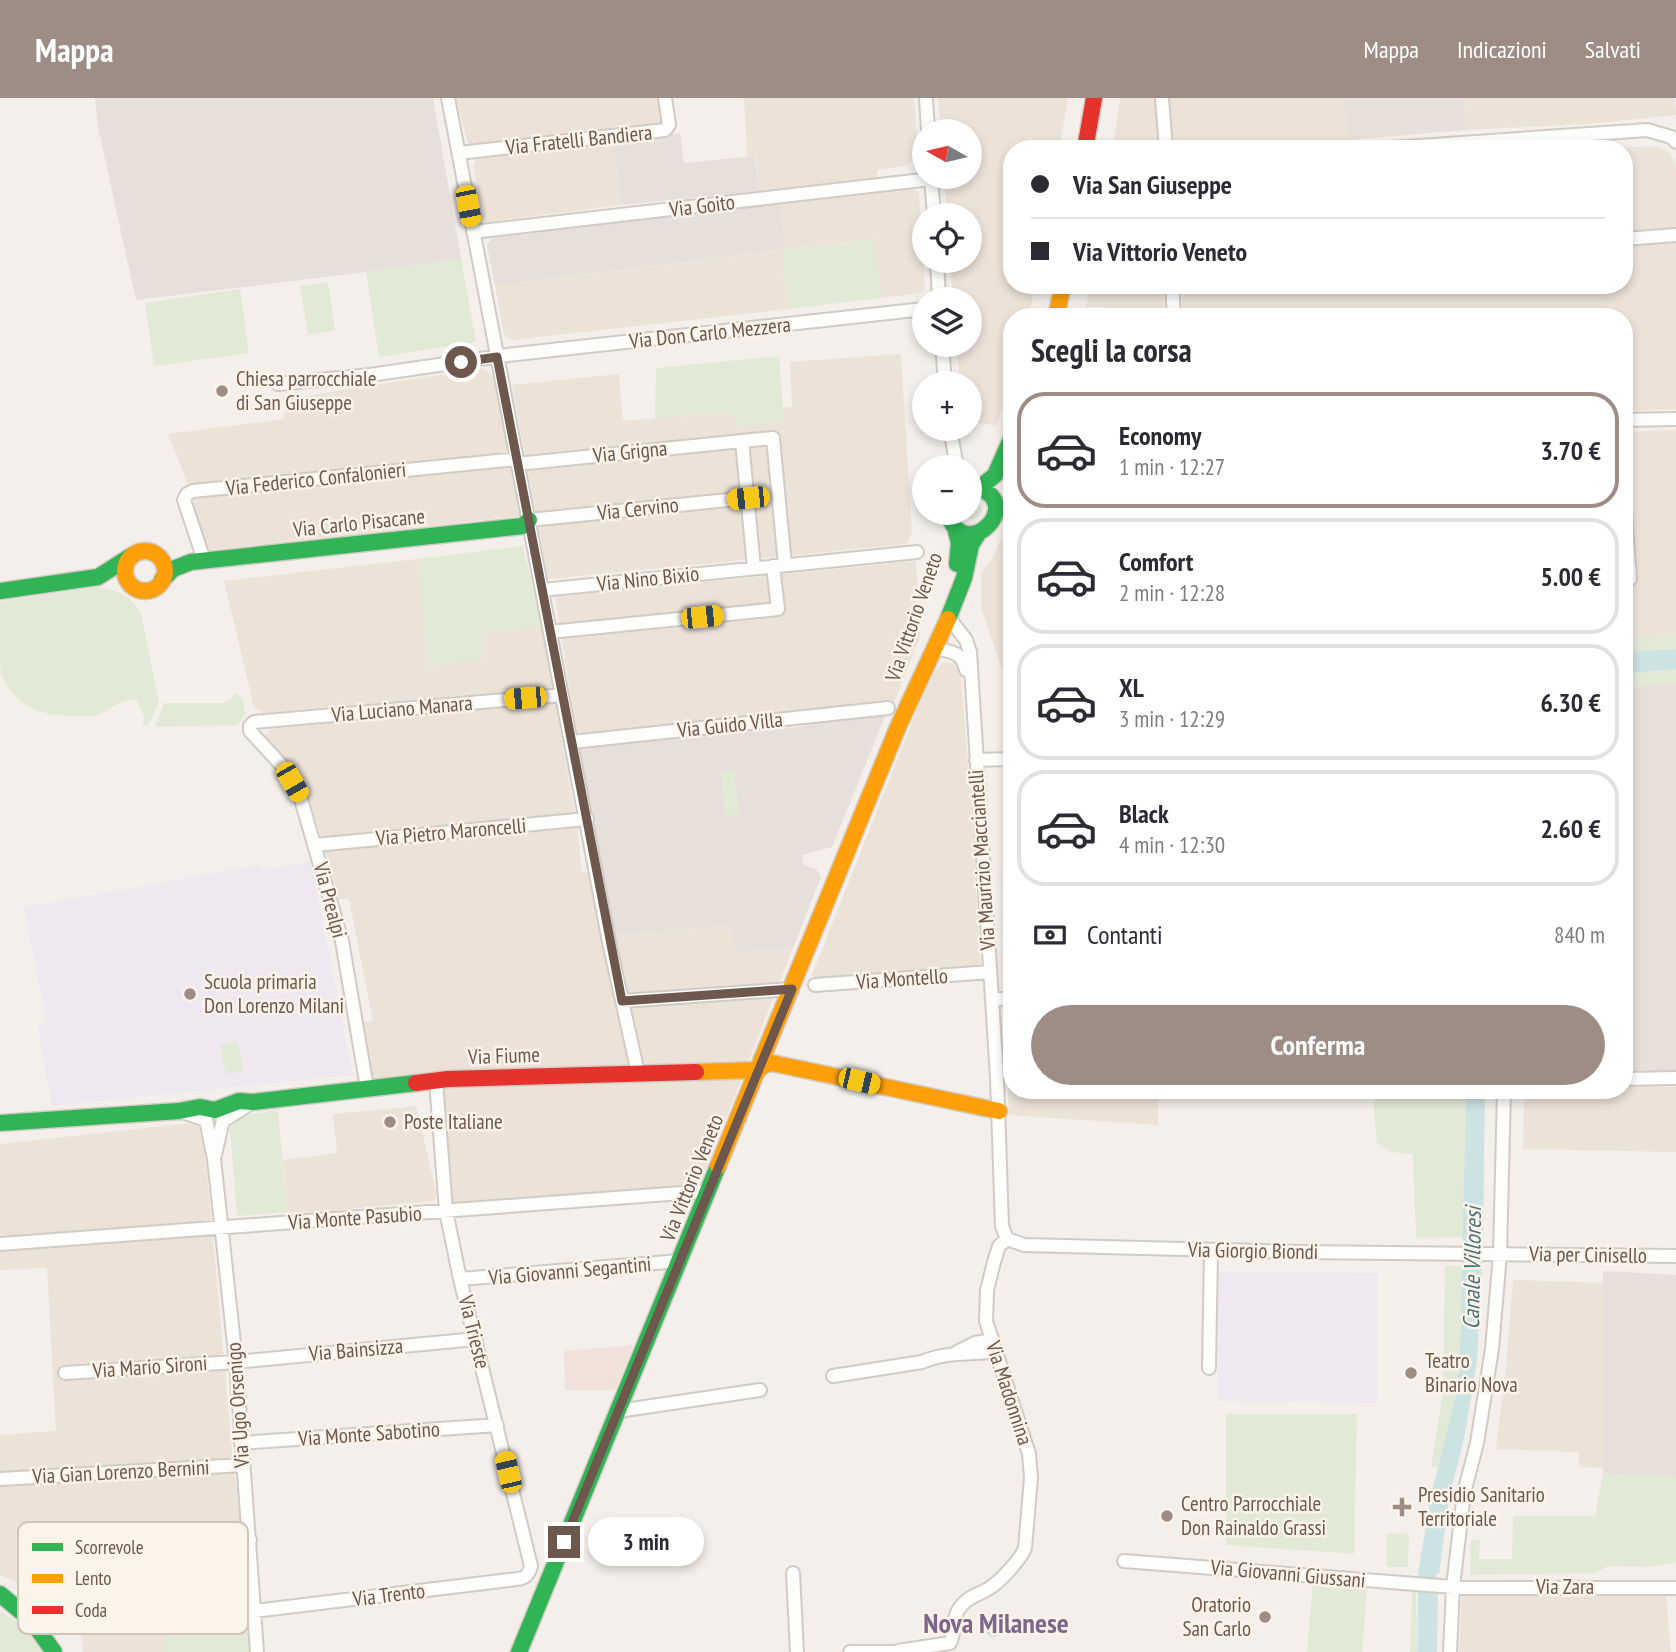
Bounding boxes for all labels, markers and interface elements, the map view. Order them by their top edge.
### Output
text: Mappa [35,28,114,71]
text: Mappa [1364,34,1419,65]
text: Indicazioni [1457,34,1547,65]
text: Salvati [1585,34,1641,65]
street label: Via Fratelli Bandiera [503,118,653,161]
north arrow [912,119,982,189]
map controls [912,119,982,525]
text: Via San Giuseppe [1073,168,1232,201]
car [454,183,483,229]
street label: Via Goito [667,188,736,223]
button: locate [912,203,982,273]
text: Via Vittorio Veneto [1073,235,1247,268]
button: layers [912,287,982,357]
street label: Via Don Carlo Mezzera [627,311,792,355]
text: Scegli la corsa [1031,329,1192,371]
route start [445,346,477,378]
place label: Chiesa parrocchiale di San Giuseppe [236,365,377,416]
button: + [912,371,982,441]
marker: Chiesa parrocchiale di San Giuseppe [214,383,230,399]
icon: car [1035,419,1098,482]
text: Economy [1119,419,1201,452]
street label: Via Grigna [591,434,668,469]
text: 3.70 € [1540,434,1601,467]
text: 1 min · 12:27 [1119,452,1225,481]
button: − [912,455,982,525]
street label: Via Federico Confalonieri [224,456,407,501]
car [727,485,770,511]
street label: Via Cervino [595,491,680,526]
street label: Via Carlo Pisacane [291,502,426,543]
icon: car [1035,545,1098,608]
text: Comfort [1119,545,1193,578]
street label: Via Vittorio Veneto [879,549,948,686]
street label: Via Nino Bixio [595,560,700,597]
text: 5.00 € [1540,560,1601,593]
text: 2 min · 12:28 [1119,578,1225,607]
car [681,604,724,630]
icon: car [1035,671,1098,734]
text: XL [1119,671,1144,704]
car [504,686,547,710]
text: 6.30 € [1540,686,1601,719]
street label: Via Luciano Manara [329,689,474,728]
text: 3 min · 12:29 [1119,704,1225,733]
street label: Via Guido Villa [675,706,784,744]
car [273,759,312,805]
street label: Via Maurizio Macciantelli [962,769,1001,952]
icon: car [1035,797,1098,860]
text: Black [1119,797,1169,830]
street label: Via Pietro Maroncelli [374,811,527,852]
text: 2.60 € [1540,812,1601,845]
text: 4 min · 12:30 [1119,830,1225,859]
street label: Via Prealpi [307,858,354,941]
icon: cash [1031,916,1069,954]
text: Contanti [1087,918,1163,951]
text: 840 m [1554,920,1605,949]
street label: Via Montello [854,962,949,995]
place label: Scuola primaria Don Lorenzo Milani [204,968,344,1019]
marker: Scuola primaria Don Lorenzo Milani [182,986,198,1002]
button: Conferma [1031,1005,1605,1085]
street label: Via Fiume [467,1041,540,1070]
car [837,1066,882,1096]
place label: Poste Italiane [404,1108,503,1135]
street label: Via Vittorio Veneto [653,1110,729,1246]
marker: Poste Italiane [382,1114,398,1130]
street label: Via Monte Pasubio [286,1199,423,1236]
water label: Canale Villoresi [1456,1203,1487,1330]
street label: Via Giorgio Biondi [1187,1236,1318,1265]
street label: Via per Cinisello [1528,1240,1647,1269]
street label: Via Giovanni Segantini [487,1250,652,1291]
street label: Via Trieste [452,1291,497,1371]
street label: Via Bainsizza [307,1332,404,1367]
street label: Via Madonnina [980,1337,1039,1448]
street label: Via Ugo Orsenigo [220,1341,255,1470]
place label: Teatro Binario Nova [1425,1347,1518,1398]
street label: Via Mario Sironi [91,1349,208,1384]
marker: Teatro Binario Nova [1403,1365,1419,1381]
street label: Via Monte Sabotino [296,1415,441,1452]
car [494,1449,523,1495]
street label: Via Gian Lorenzo Bernini [31,1453,210,1490]
place label: Presidio Sanitario Territoriale [1418,1481,1545,1532]
place label: Centro Parrocchiale Don Rainaldo Grassi [1181,1490,1326,1541]
marker: Presidio Sanitario Territoriale [1392,1497,1412,1517]
marker: Centro Parrocchiale Don Rainaldo Grassi [1159,1508,1175,1524]
callout: 3 min [588,1518,704,1566]
legend [18,1522,248,1634]
route end [548,1526,580,1558]
text: 3 min [623,1527,669,1556]
text: Scorrevole [75,1535,144,1559]
street label: Via Giovanni Giussani [1209,1553,1367,1594]
text: Lento [75,1566,112,1590]
street label: Via Zara [1535,1573,1594,1600]
street label: Via Trento [350,1577,427,1612]
place label: Oratorio San Carlo [1182,1591,1251,1642]
text: Coda [75,1598,107,1622]
district label: Nova Milanese [923,1604,1069,1641]
marker: Oratorio San Carlo [1257,1609,1273,1625]

